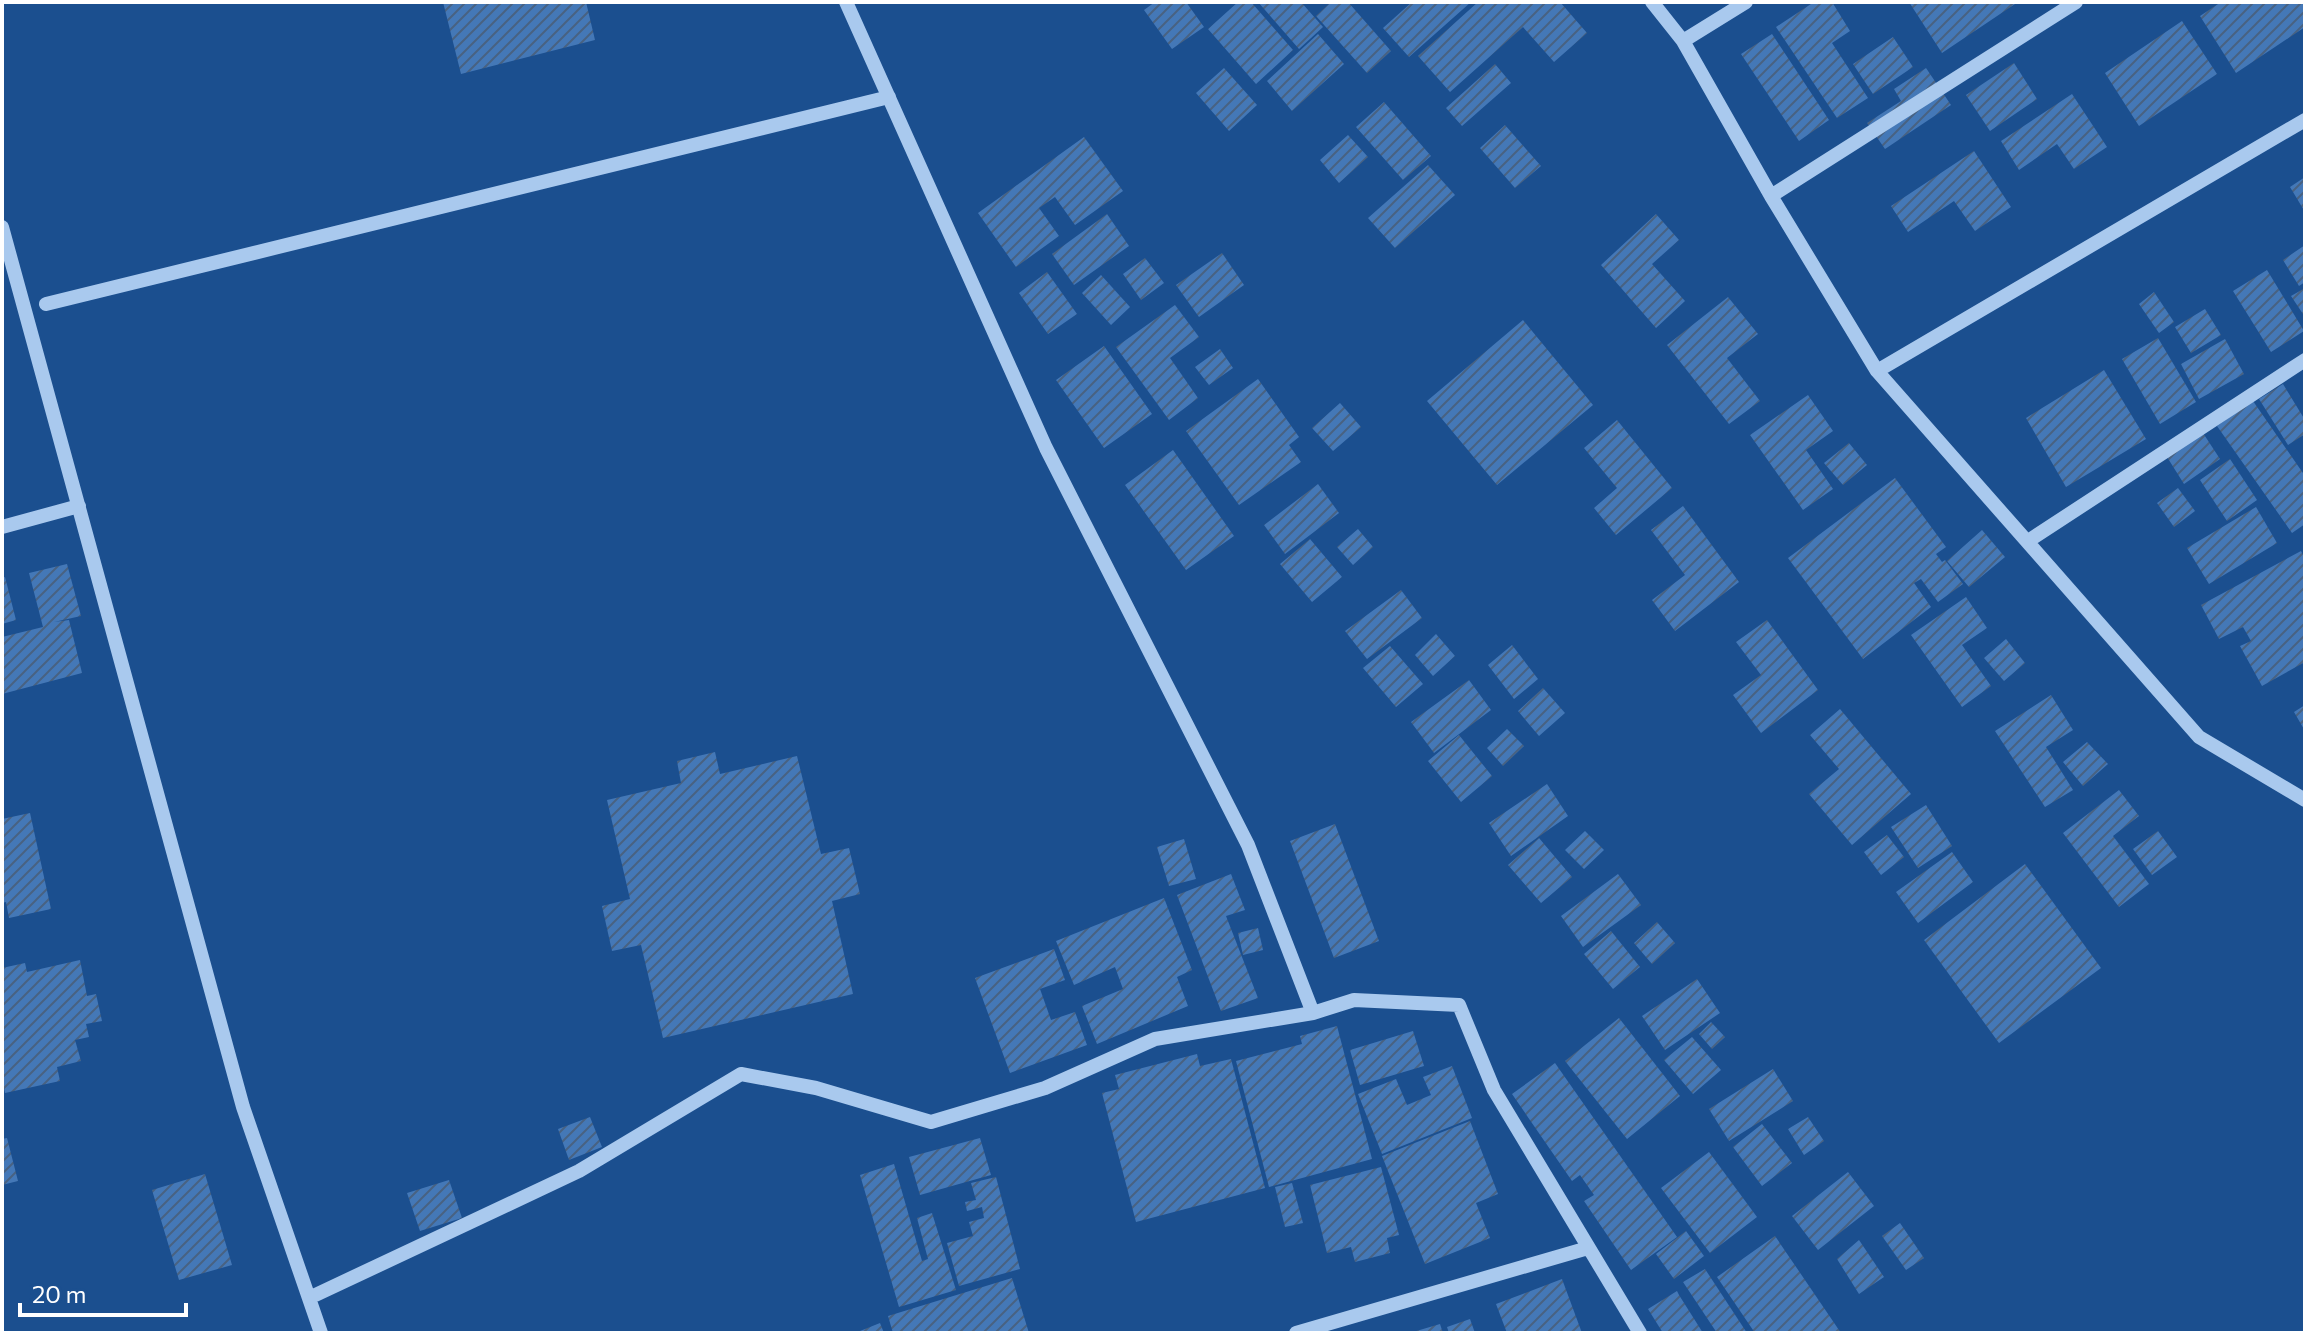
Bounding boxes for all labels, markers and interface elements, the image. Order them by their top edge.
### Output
scale bar [20,1267,186,1317]
text: 20 m [32,1279,86,1308]

